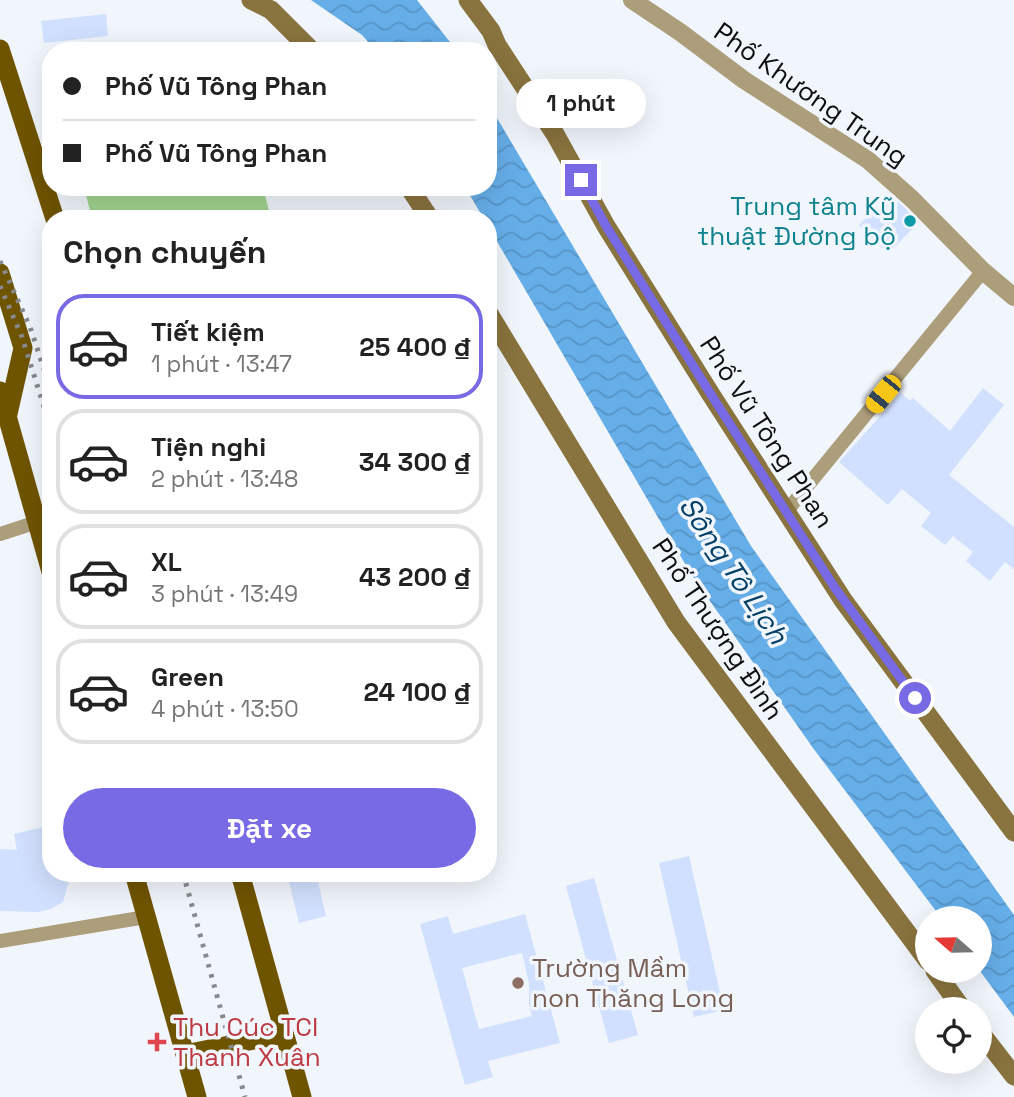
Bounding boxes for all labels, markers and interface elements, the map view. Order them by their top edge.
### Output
street label: Phố Khương Trung [707,14,915,174]
text: Phố Vũ Tông Phan [105,69,327,103]
callout: 1 phút [516,78,646,128]
text: 1 phút [546,88,616,118]
text: Phố Vũ Tông Phan [105,136,327,170]
route end [565,164,597,196]
place label: Trung tâm Kỹ thuật Đường bộ [697,189,896,253]
marker: Trung tâm Kỹ thuật Đường bộ [902,213,918,229]
text: Chọn chuyến [63,232,267,272]
icon: car [67,315,130,378]
text: Tiết kiệm [151,315,265,349]
text: 25 400 ₫ [359,330,472,364]
street label: Phố Vũ Tông Phan [692,330,842,534]
text: 1 phút · 13:47 [151,349,292,379]
car [862,371,905,417]
icon: car [67,430,130,493]
text: Tiện nghi [151,430,266,464]
text: 34 300 ₫ [359,445,472,479]
text: 2 phút · 13:48 [151,464,298,494]
water label: Sông Tô Lịch [671,489,797,651]
street label: Phố Thượng Đình [645,531,791,727]
icon: car [67,545,130,608]
text: XL [151,545,182,579]
text: 43 200 ₫ [359,560,472,594]
text: 3 phút · 13:49 [151,579,298,609]
icon: car [67,660,130,723]
text: Green [151,660,224,694]
text: 24 100 ₫ [363,675,472,709]
route start [899,682,931,714]
text: 4 phút · 13:50 [151,694,299,724]
button: Đặt xe [63,788,476,868]
north arrow [915,906,992,984]
map controls [915,906,992,1074]
place label: Trường Mầm non Thăng Long [532,951,734,1015]
marker: Trường Mầm non Thăng Long [510,975,526,991]
button: locate [915,997,992,1074]
place label: Thu Cúc TCI Thanh Xuân [173,1010,321,1074]
marker: Thu Cúc TCI Thanh Xuân [147,1032,167,1052]

